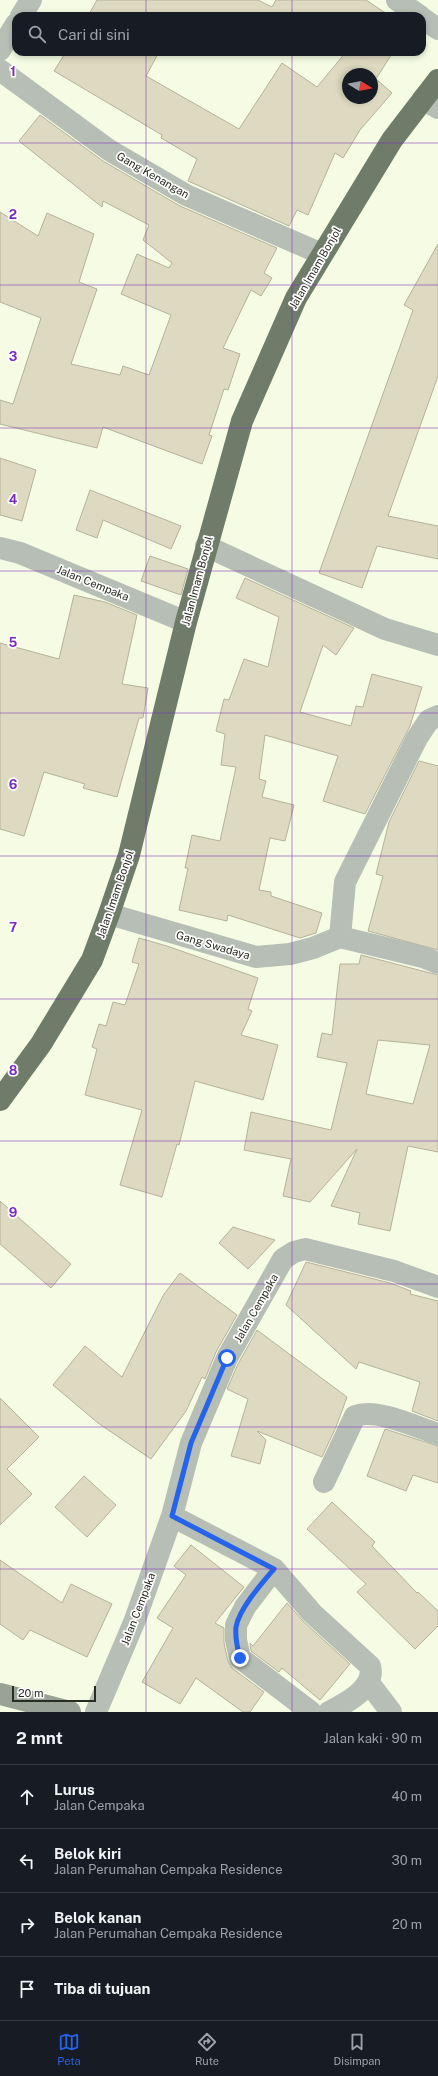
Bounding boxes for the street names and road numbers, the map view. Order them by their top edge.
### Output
street label: Gang Kenangan [115,149,191,201]
street label: Jalan Imam Bonjol [287,225,343,311]
street label: Jalan Imam Bonjol [179,535,215,627]
street label: Jalan Cempaka [55,563,131,603]
street label: Jalan Imam Bonjol [94,849,136,939]
street label: Gang Swadaya [175,929,251,961]
street label: Jalan Cempaka [232,1272,280,1344]
street label: Jalan Cempaka [119,1571,157,1647]

